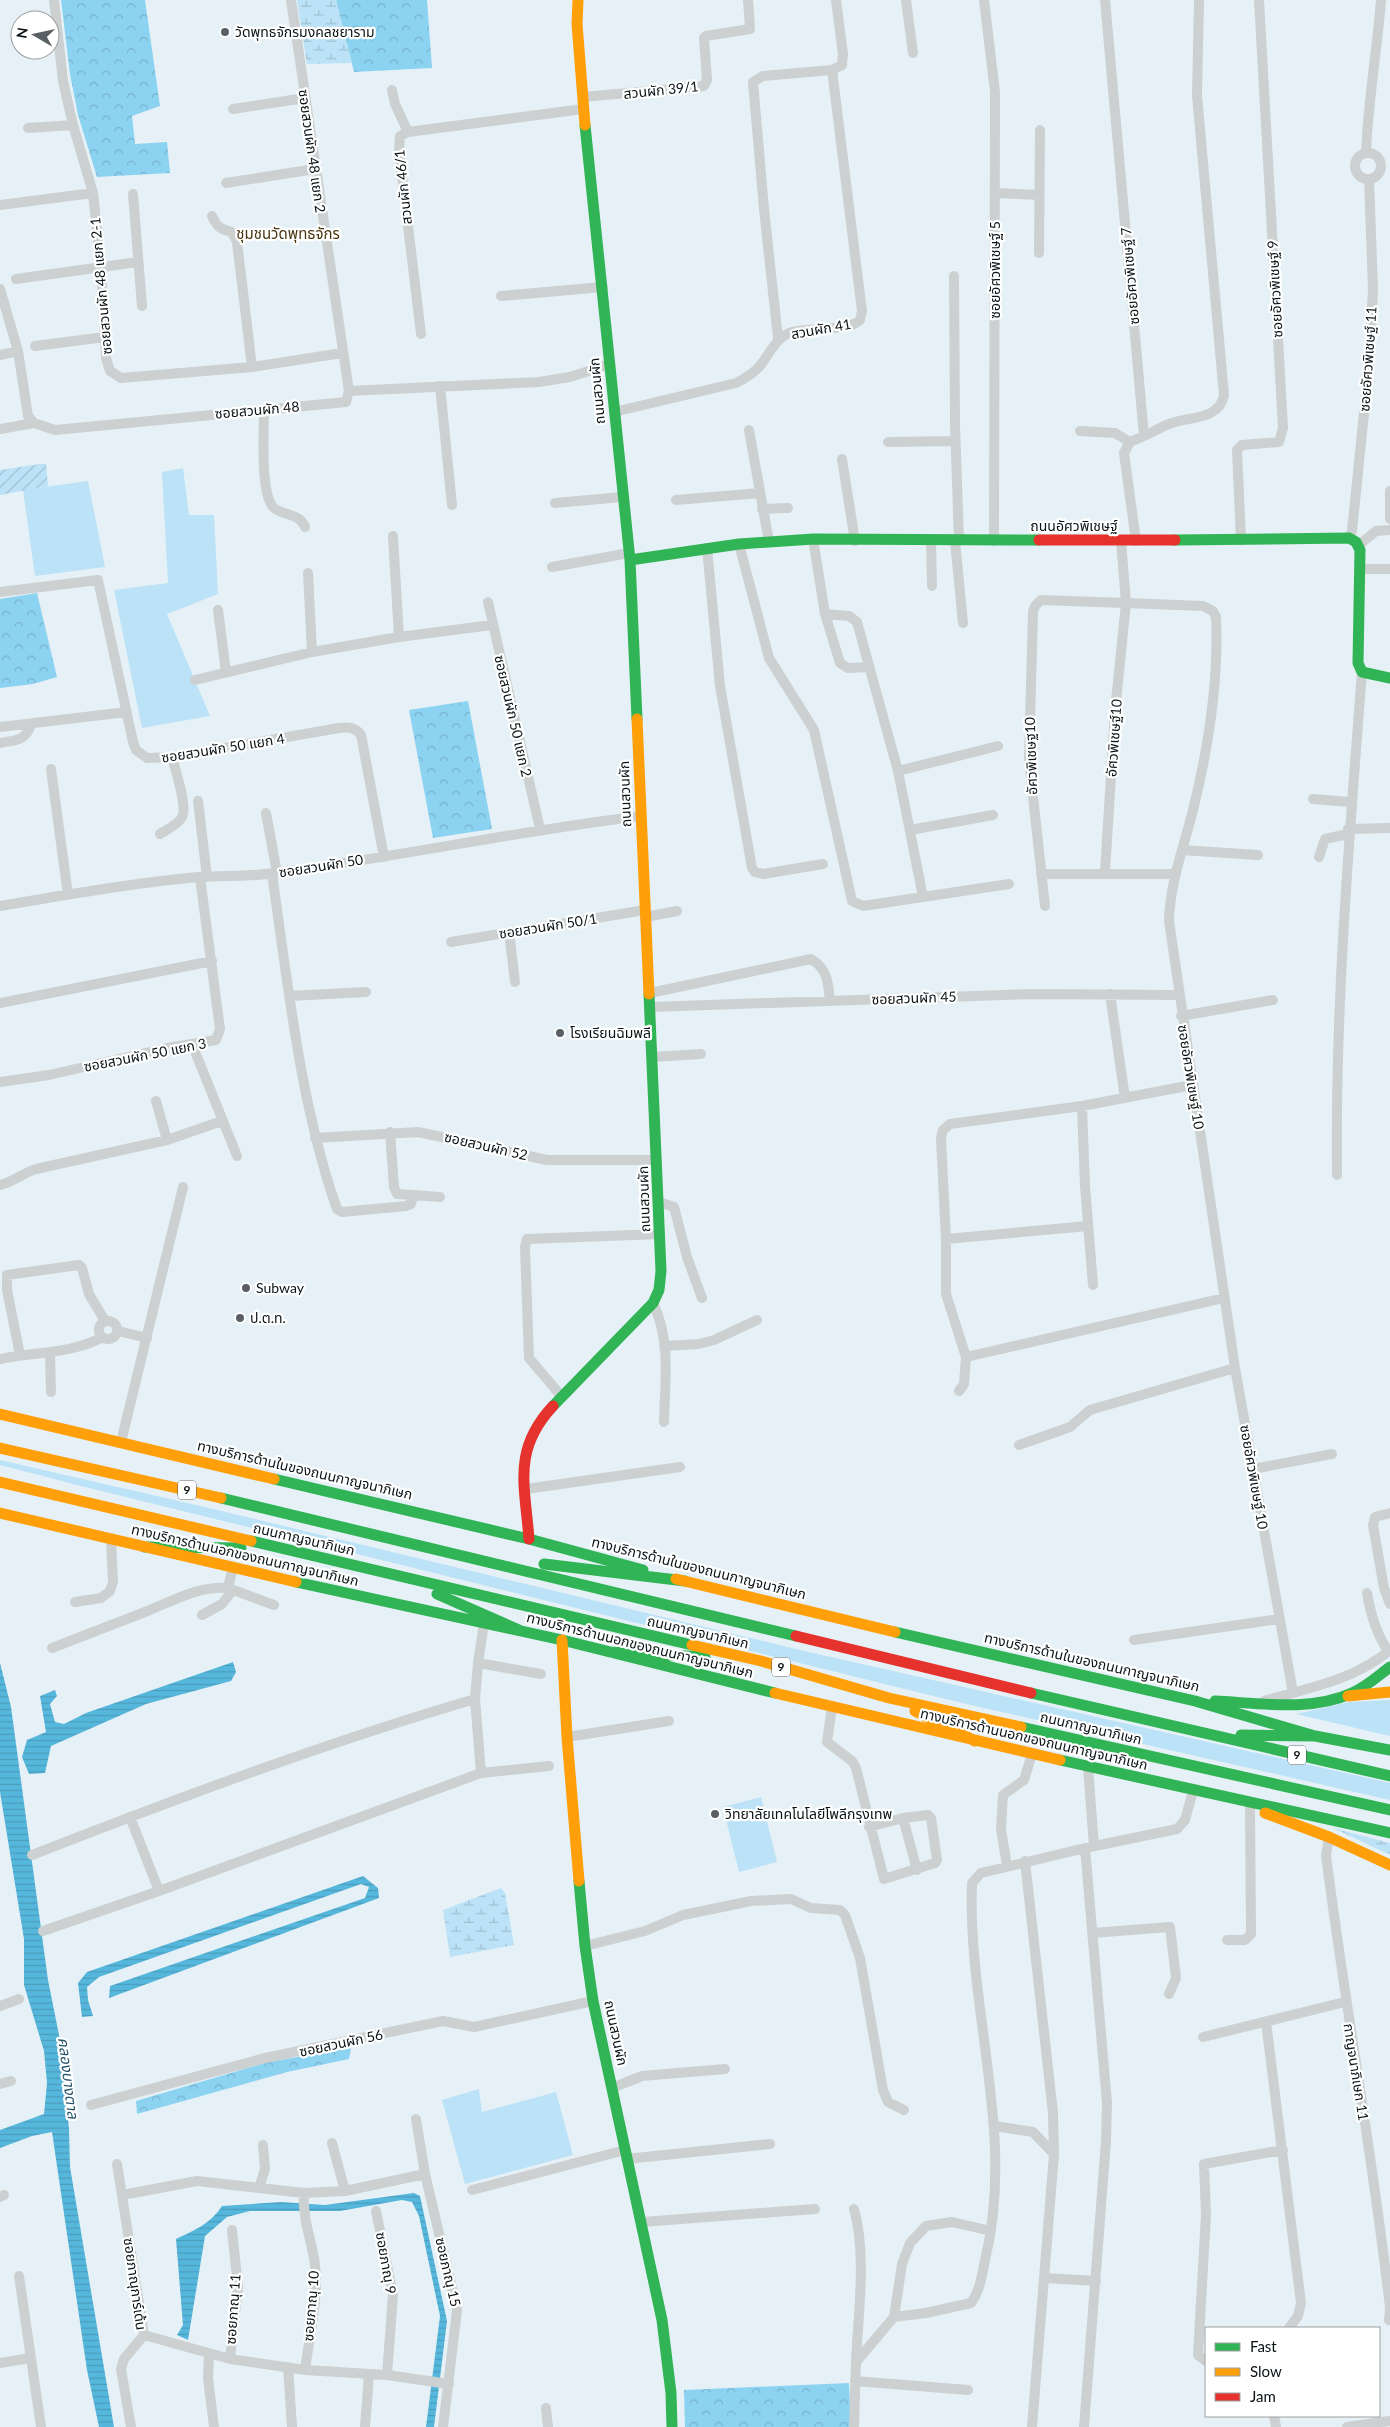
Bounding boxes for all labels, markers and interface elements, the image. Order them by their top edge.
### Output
north arrow [10,10,60,60]
place label: วัดพุทธจักรมงคลชยาราม [235,23,375,41]
text: N [12,26,31,40]
marker: วัดพุทธจักรมงคลชยาราม [219,26,231,38]
street label: สวนผัก 39/1 [623,77,699,102]
street label: ซอยสวนผัก 48 แยก 2 [295,88,330,214]
street label: สวนผัก 46/1 [390,149,415,225]
street label: ซอยสวนผัก 48 แยก 2-1 [86,217,115,355]
street label: ซอยอัศวพิเชษฐ์ 5 [986,221,1003,319]
district label: ชุมชนวัดพุทธจักร [236,224,340,243]
street label: ซอยอัศวพิเชษฐ์ 7 [1117,227,1142,325]
street label: ซอยอัศวพิเชษฐ์ 9 [1263,240,1286,338]
street label: ซอยอัศวพิเชษฐ์ 11 [1355,306,1380,412]
street label: สวนผัก 41 [790,315,852,342]
street label: ถนนสวนผัก [585,357,608,425]
street label: ซอยสวนผัก 48 [214,397,300,422]
street label: ถนนอัศวพิเชษฐ์ [1030,517,1118,534]
street label: ซอยสวนผัก 50 แยก 2 [491,653,536,778]
street label: อัศวพิเชษฐ์10 [1102,698,1125,777]
street label: อัศวพิเชษฐ10 [1021,717,1040,795]
street label: ซอยสวนผัก 50 แยก 4 [160,729,286,766]
street label: ถนนสวนผัก [615,760,634,828]
street label: ซอยสวนผัก 50 [278,850,364,881]
street label: ซอยสวนผัก 50/1 [498,909,598,942]
street label: ซอยสวนผัก 45 [871,988,957,1007]
street label: ซอยอัศวพิเชษฐ์ 10 [1175,1023,1208,1130]
place label: โรงเรียนฉิมพลี [570,1024,651,1041]
marker: โรงเรียนฉิมพลี [554,1027,566,1039]
street label: ซอยสวนผัก 50 แยก 3 [82,1034,208,1075]
street label: ซอยสวนผัก 52 [443,1128,529,1163]
street label: ถนนสวนผัก [634,1165,653,1233]
place label: Subway [256,1279,305,1296]
marker: Subway [240,1282,252,1294]
place label: ป.ต.ท. [250,1309,286,1326]
marker: ป.ต.ท. [234,1312,246,1324]
street label: ซอยอัศวพิเชษฐ์ 10 [1237,1423,1272,1530]
street label: ทางบริการด้านในของถนนกาญจนาภิเษก [196,1436,414,1503]
road number: 9 [178,1480,196,1500]
street label: ถนนกาญจนาภิเษก [252,1519,357,1558]
street label: ทางบริการด้านนอกของถนนกาญจนาภิเษก [130,1520,361,1589]
street label: ทางบริการด้านในของถนนกาญจนาภิเษก [590,1533,808,1602]
street label: ทางบริการด้านนอกของถนนกาญจนาภิเษก [525,1608,755,1681]
street label: ถนนกาญจนาภิเษก [646,1612,751,1651]
street label: ทางบริการด้านในของถนนกาญจนาภิเษก [983,1628,1201,1695]
road number: 9 [772,1658,790,1676]
street label: ทางบริการด้านนอกของถนนกาญจนาภิเษก [919,1704,1150,1773]
street label: ถนนกาญจนาภิเษก [1039,1708,1144,1747]
road number: 9 [1288,1746,1306,1764]
place label: วิทยาลัยเทคโนโลยีโพลีกรุงเทพ [724,1805,892,1823]
marker: วิทยาลัยเทคโนโลยีโพลีกรุงเทพ [709,1808,721,1820]
street label: ถนนสวนผัก [601,1999,632,2067]
street label: กาญจนาภิเษก 11 [1340,2022,1373,2122]
street label: ซอยสวนผัก 56 [298,2025,384,2060]
water label: คลองบางตาล [55,2036,83,2120]
street label: ซอยภาณุ 9 [372,2231,400,2295]
street label: ซอยภาณุ 15 [431,2235,465,2309]
street label: ซอยภาณุการ์เด้น [120,2237,150,2331]
street label: ซอยภาณุ 10 [299,2270,323,2342]
street label: ซอยภาณุ 11 [222,2273,244,2345]
legend [1205,2327,1380,2417]
text: Fast [1250,2337,1277,2355]
text: Slow [1250,2362,1282,2380]
text: Jam [1250,2387,1276,2405]

